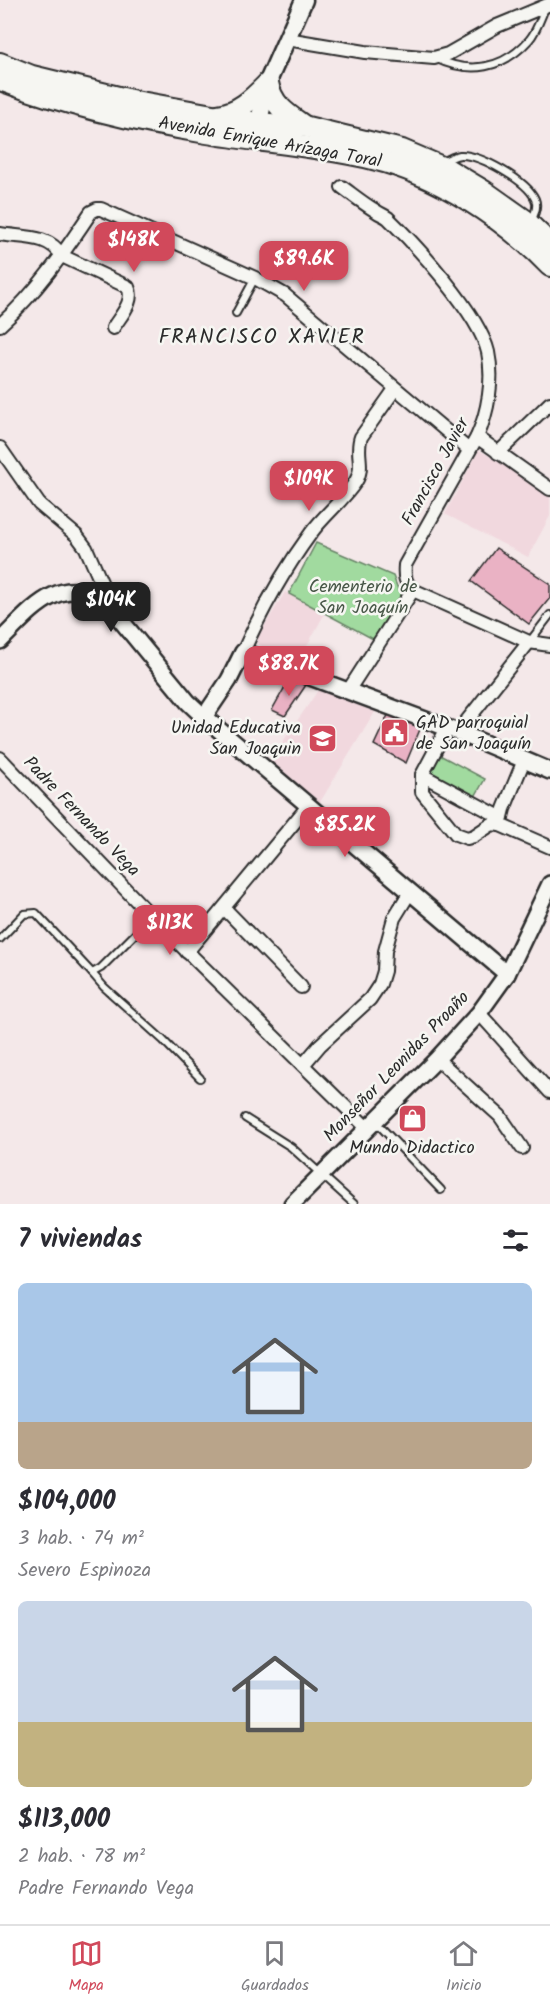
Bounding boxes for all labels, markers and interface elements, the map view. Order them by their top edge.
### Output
street label: Avenida Enrique Arízaga Toral [156,109,385,177]
pin: $148K [92,222,176,273]
text: $148K [108,225,160,257]
pin: $89.6K [255,241,353,292]
text: $89.6K [273,244,335,276]
district label: FRANCISCO XAVIER [159,321,365,354]
street label: Francisco Javier [394,412,478,531]
pin: $109K [267,461,351,512]
text: $109K [284,464,334,496]
park label: Cementerio de San Joaquín [309,573,417,623]
pin: $104K [69,582,153,633]
text: $104K [85,585,137,617]
pin: $88.7K [240,646,338,697]
text: $88.7K [258,649,320,681]
place label: GAD parroquial de San Joaquín [416,709,531,759]
place label: Unidad Educativa San Joaquin [171,714,301,764]
public building icon: GAD parroquial de San Joaquín [379,717,411,749]
school or university icon: Unidad Educativa San Joaquin [306,722,338,754]
street label: Padre Fernando Vega [15,750,147,884]
pin: $85.2K [296,807,394,858]
text: $85.2K [314,810,376,842]
pin: $113K [128,905,212,956]
text: $113K [147,908,193,940]
street label: Monseñor Leonidas Proaño [317,985,477,1149]
shop icon: Mundo Didactico [396,1103,428,1135]
place label: Mundo Didactico [349,1134,475,1163]
text: 7 viviendas [18,1219,142,1261]
icon: filters [499,1224,532,1257]
icon: home [221,1322,329,1430]
text: $104,000 [18,1481,116,1523]
text: 3 hab. · 74 m² [18,1523,144,1555]
text: Severo Espinoza [18,1555,151,1587]
icon: home [221,1640,329,1748]
text: $113,000 [18,1799,110,1841]
text: 2 hab. · 78 m² [18,1841,145,1873]
text: Padre Fernando Vega [18,1873,194,1905]
tab: Mapa [69,1937,104,1998]
tab: Guardados [241,1937,309,1998]
tab: Inicio [446,1937,481,1998]

